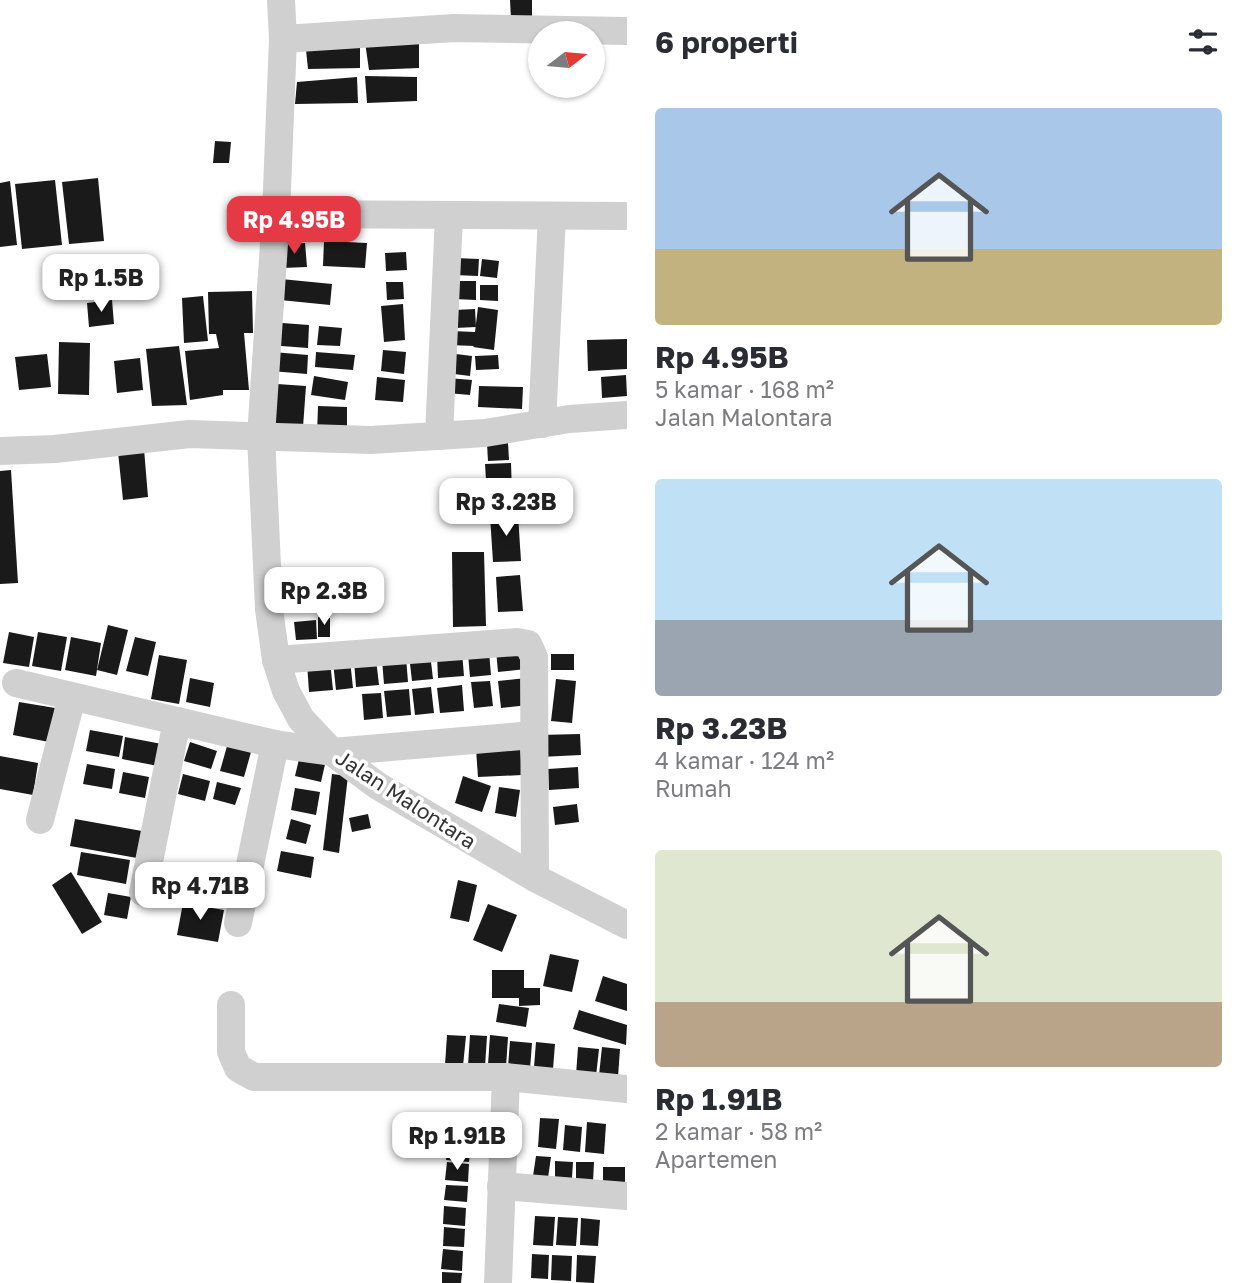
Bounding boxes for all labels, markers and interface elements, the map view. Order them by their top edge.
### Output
north arrow [528,21,606,98]
map controls [528,21,605,98]
icon: filters [1184,23,1222,61]
text: 6 properti [655,24,798,60]
icon: home [876,154,1002,280]
pin: Rp 4.95B [222,196,366,256]
text: Rp 4.95B [243,205,345,233]
pin: Rp 1.5B [36,254,166,314]
text: Rp 1.5B [58,263,144,291]
text: Rp 4.95B [655,339,789,375]
text: 5 kamar · 168 m² [655,375,834,403]
text: Jalan Malontara [655,403,833,431]
pin: Rp 3.23B [434,478,578,538]
text: Rp 3.23B [455,487,557,515]
icon: home [876,525,1002,651]
pin: Rp 2.3B [259,568,389,627]
text: Rp 2.3B [280,576,368,604]
text: Rp 3.23B [655,710,787,746]
street label: Jalan Malontara [331,744,481,854]
text: 4 kamar · 124 m² [655,746,834,774]
text: Rumah [655,774,732,802]
pin: Rp 4.71B [128,862,272,922]
text: Rp 4.71B [151,871,249,899]
icon: home [876,896,1002,1022]
text: Rp 1.91B [655,1081,783,1117]
pin: Rp 1.91B [385,1112,529,1172]
text: 2 kamar · 58 m² [655,1117,822,1145]
text: Rp 1.91B [408,1121,506,1149]
text: Apartemen [655,1145,777,1173]

